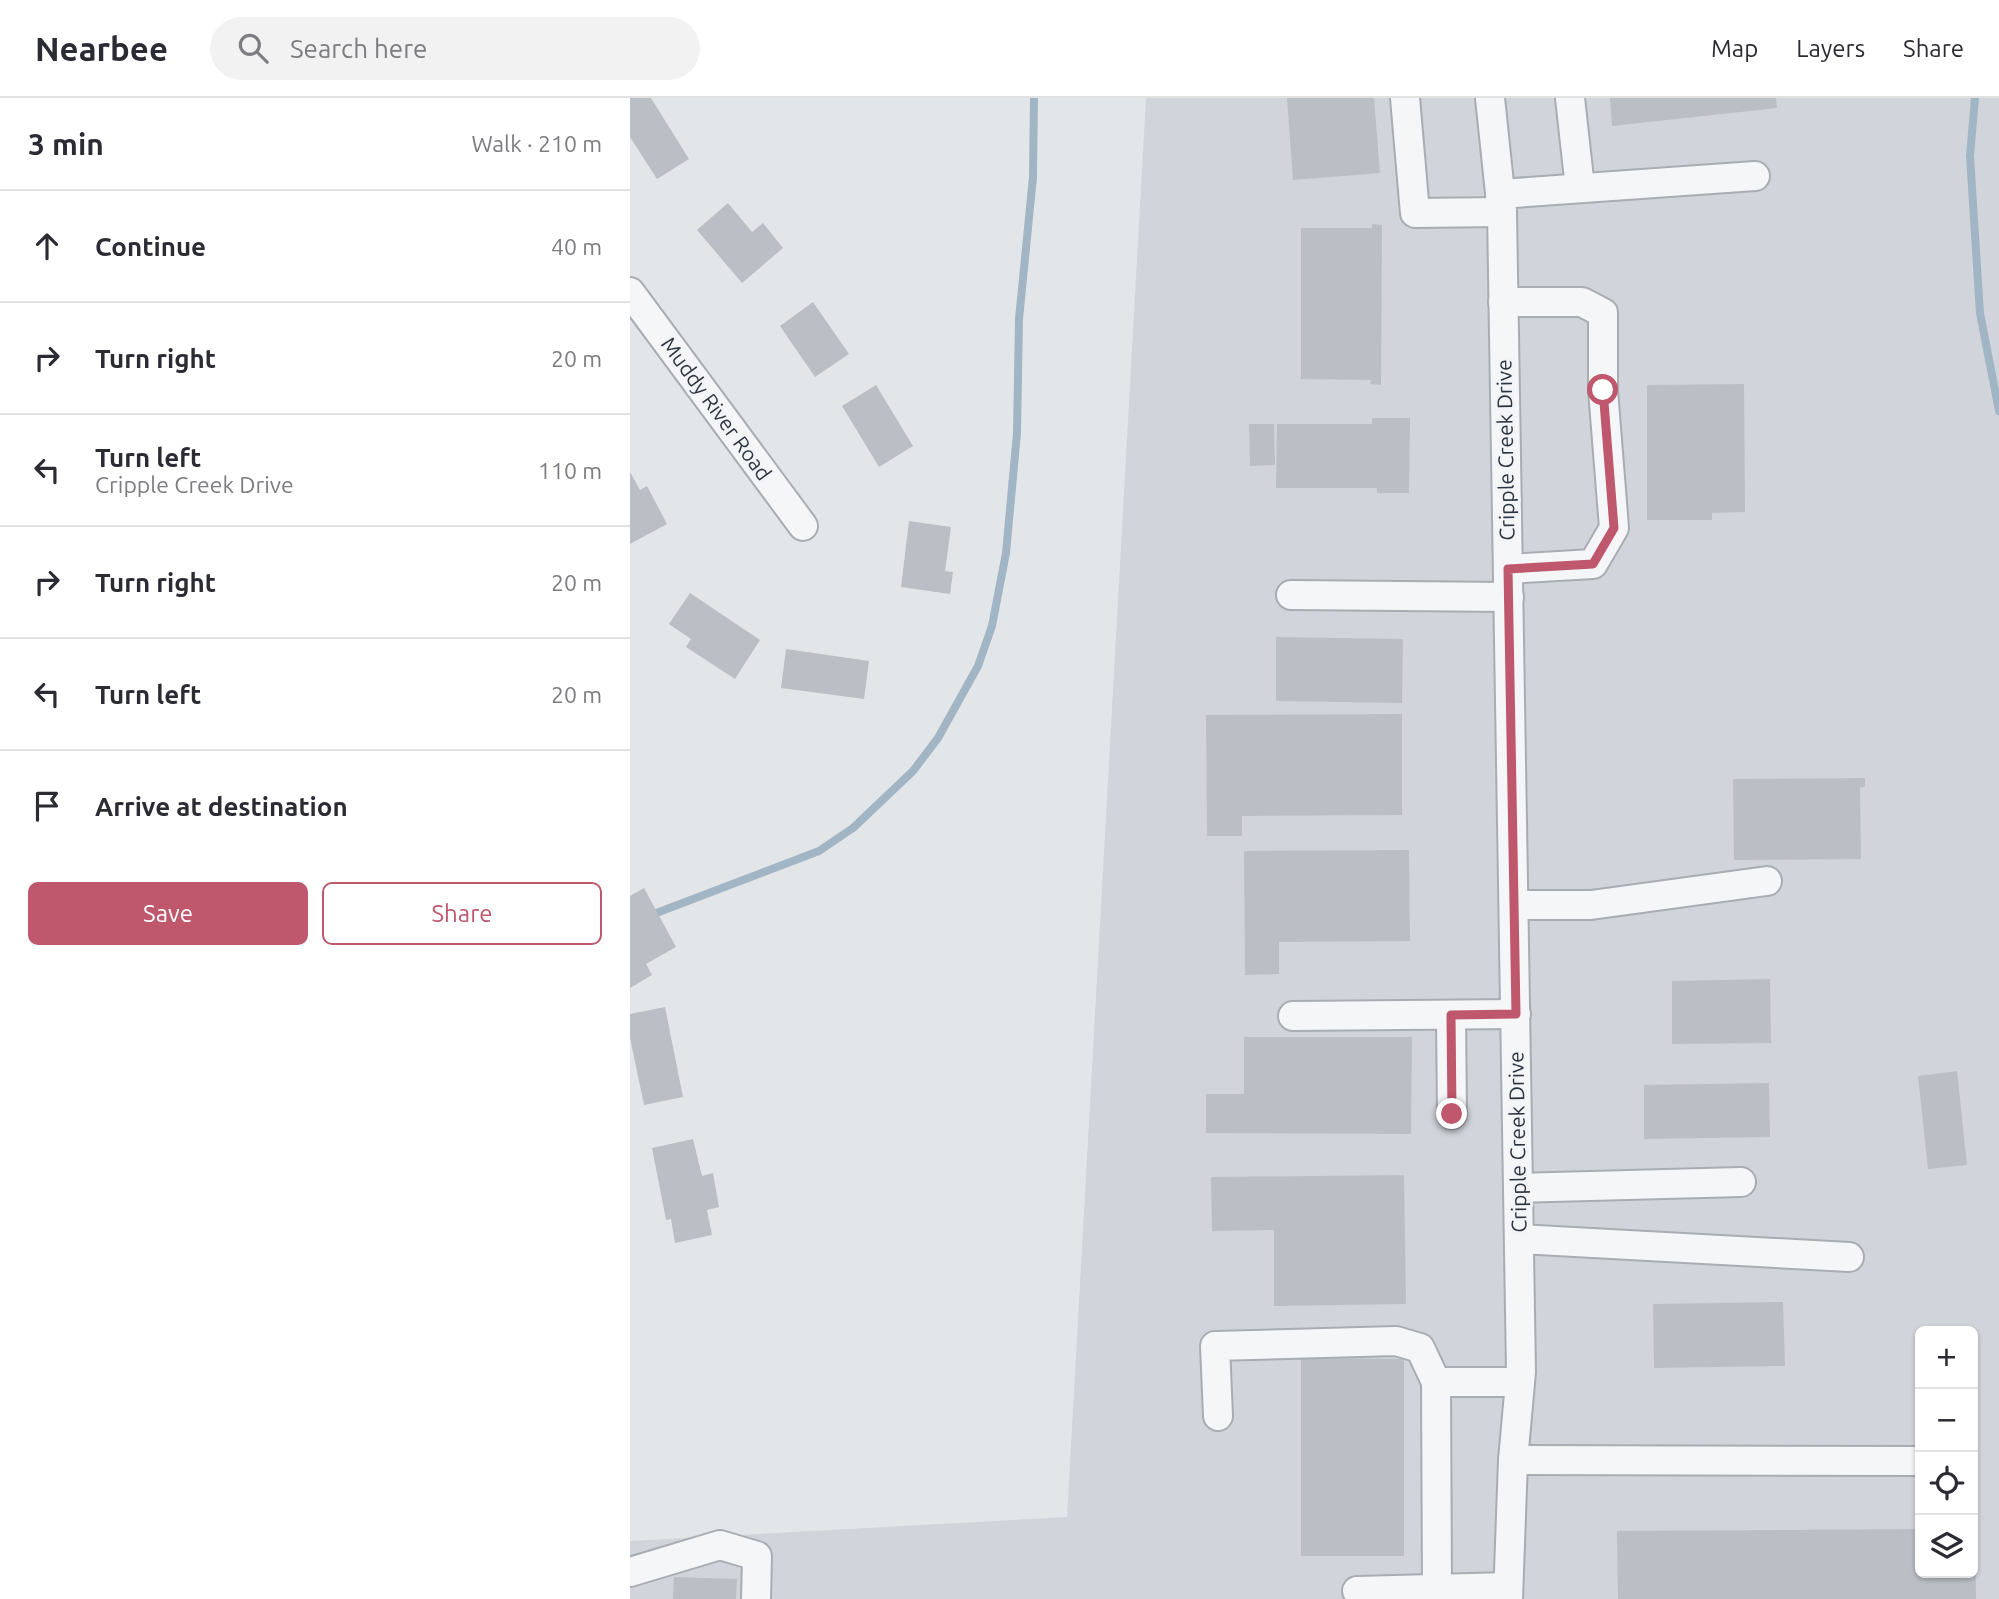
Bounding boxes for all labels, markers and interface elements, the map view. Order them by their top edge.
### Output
search box [210,17,700,80]
icon: search [234,29,272,67]
text: Nearbee [35,30,168,67]
text: Search here [290,34,427,63]
text: Map [1711,35,1758,62]
text: Layers [1796,35,1865,62]
text: Share [1903,35,1964,62]
text: 3 min [28,127,104,161]
text: Walk · 210 m [471,131,602,156]
icon: ahead [28,227,66,265]
text: Continue [95,232,206,261]
text: 40 m [551,234,602,259]
street label: Muddy River Road [657,332,777,485]
icon: right [28,339,66,377]
text: Turn right [95,344,216,373]
text: 20 m [551,346,602,371]
street label: Cripple Creek Drive [1491,359,1519,541]
route start [1587,374,1618,405]
text: Turn left [95,443,201,472]
icon: left [28,451,66,489]
text: 110 m [538,458,602,483]
text: Cripple Creek Drive [95,472,294,497]
icon: right [28,563,66,601]
text: Turn right [95,568,216,597]
text: 20 m [551,570,602,595]
icon: left [28,675,66,713]
text: Turn left [95,680,201,709]
text: 20 m [551,682,602,707]
icon: arrive [28,787,66,825]
text: Arrive at destination [95,792,348,821]
button: Save [28,882,308,945]
button: Share [322,882,602,945]
street label: Cripple Creek Drive [1503,1051,1531,1233]
route end [1436,1098,1467,1129]
map controls [1915,1326,1978,1578]
button: + [1915,1326,1978,1389]
button: − [1915,1389,1978,1452]
button: locate [1915,1452,1978,1515]
button: layers [1915,1515,1978,1578]

